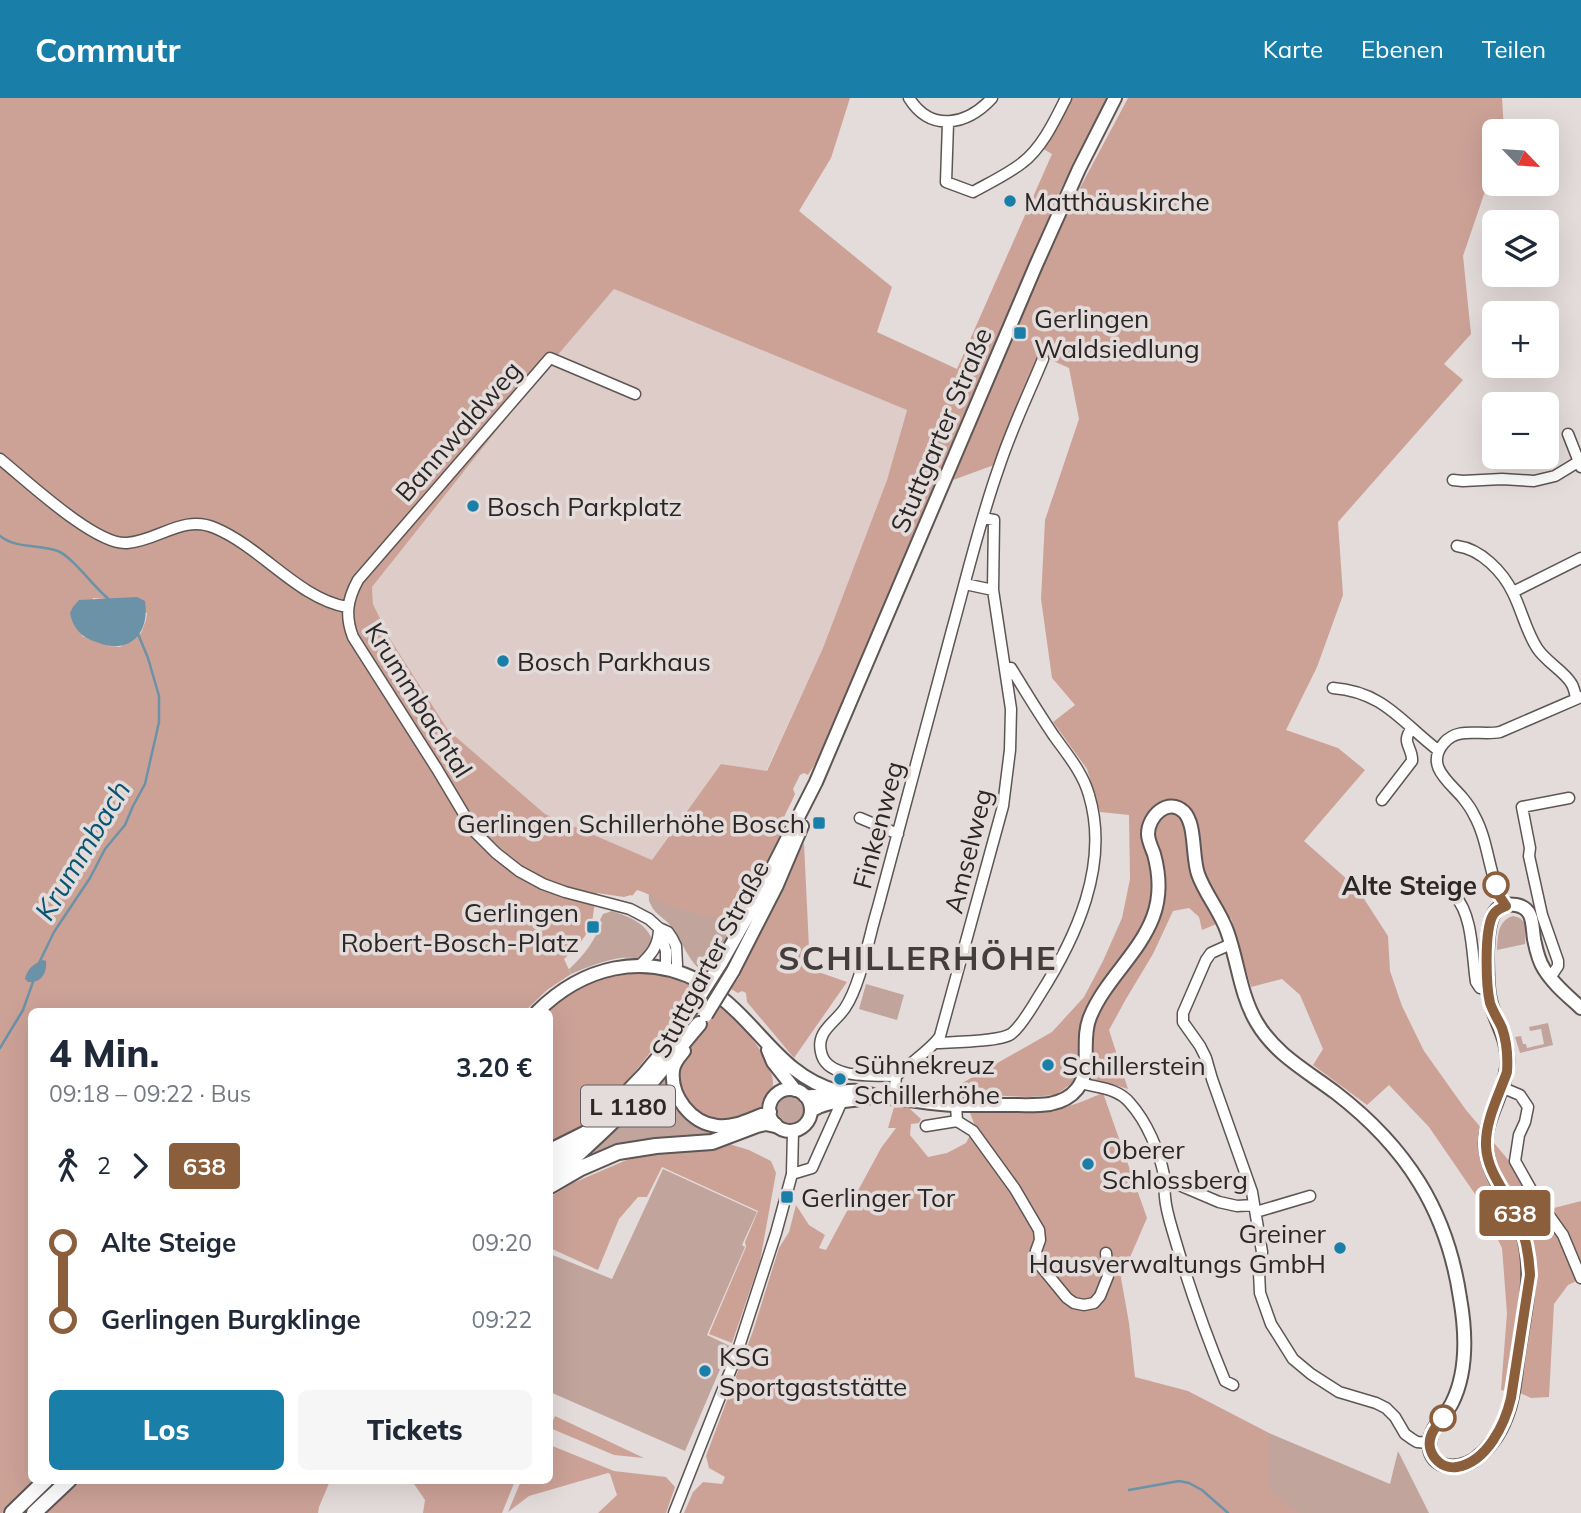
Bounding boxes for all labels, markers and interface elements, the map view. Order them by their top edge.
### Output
text: Commutr [35,29,180,70]
text: Karte [1263,34,1323,64]
text: Ebenen [1361,34,1444,64]
text: Teilen [1482,34,1546,64]
north arrow [1482,119,1559,196]
map controls [1482,119,1559,469]
place label: Matthäuskirche [1024,185,1210,218]
marker: Matthäuskirche [1002,193,1018,209]
button: layers [1482,210,1559,287]
button: + [1482,301,1559,378]
place label: Gerlingen Waldsiedlung [1034,302,1200,365]
street label: Stuttgarter Straße [883,323,999,537]
marker: Gerlingen Waldsiedlung [1012,325,1028,341]
street label: Bannwaldweg [388,354,528,508]
button: − [1482,392,1559,469]
place label: Bosch Parkplatz [487,490,682,523]
marker: Bosch Parkplatz [465,498,481,514]
street label: Krummbachtal [358,616,480,784]
place label: Bosch Parkhaus [517,645,711,678]
marker: Bosch Parkhaus [495,653,511,669]
street label: Finkenweg [845,758,911,892]
water label: Krummbach [27,774,137,926]
street label: Amselweg [937,785,999,917]
place label: Gerlingen Schillerhöhe Bosch [457,807,805,840]
marker: Gerlingen Schillerhöhe Bosch [811,815,827,831]
street label: Stuttgarter Straße [644,854,776,1064]
place label: Alte Steige [1342,869,1477,902]
marker: Alte Steige [1483,872,1509,898]
place label: Gerlingen Robert-Bosch-Platz [341,896,579,959]
marker: Gerlingen Robert-Bosch-Platz [585,919,601,935]
district label: SCHILLERHÖHE [778,937,1058,978]
text: 4 Min. [49,1029,159,1077]
place label: Sühnekreuz Schillerhöhe [854,1048,1000,1111]
place label: Schillerstein [1062,1049,1206,1082]
text: 3.20 € [456,1051,532,1084]
marker: Schillerstein [1040,1057,1056,1073]
marker: Sühnekreuz Schillerhöhe [832,1071,848,1087]
text: 09:18 – 09:22 · Bus [49,1079,251,1108]
road number: L 1180 [581,1086,675,1126]
place label: Oberer Schlossberg [1102,1133,1248,1196]
icon: walk [49,1147,87,1185]
icon: forward [121,1147,159,1185]
text: 2 [97,1151,111,1180]
text: 638 [183,1151,226,1181]
marker: Oberer Schlossberg [1080,1156,1096,1172]
place label: Gerlinger Tor [801,1181,956,1214]
marker: Gerlinger Tor [779,1189,795,1205]
line badge: 638 [1475,1190,1555,1236]
text: 638 [1493,1198,1537,1228]
place label: Greiner Hausverwaltungs GmbH [1029,1217,1327,1280]
text: Alte Steige [101,1226,236,1259]
text: 09:20 [472,1228,532,1257]
marker: Greiner Hausverwaltungs GmbH [1332,1240,1348,1256]
text: Gerlingen Burgklinge [101,1303,361,1336]
text: 09:22 [472,1305,532,1334]
place label: KSG Sportgaststätte [719,1340,907,1403]
marker: KSG Sportgaststätte [697,1363,713,1379]
button: Los [49,1390,284,1470]
button: Tickets [298,1390,532,1470]
unlabelled marker [1430,1405,1456,1431]

